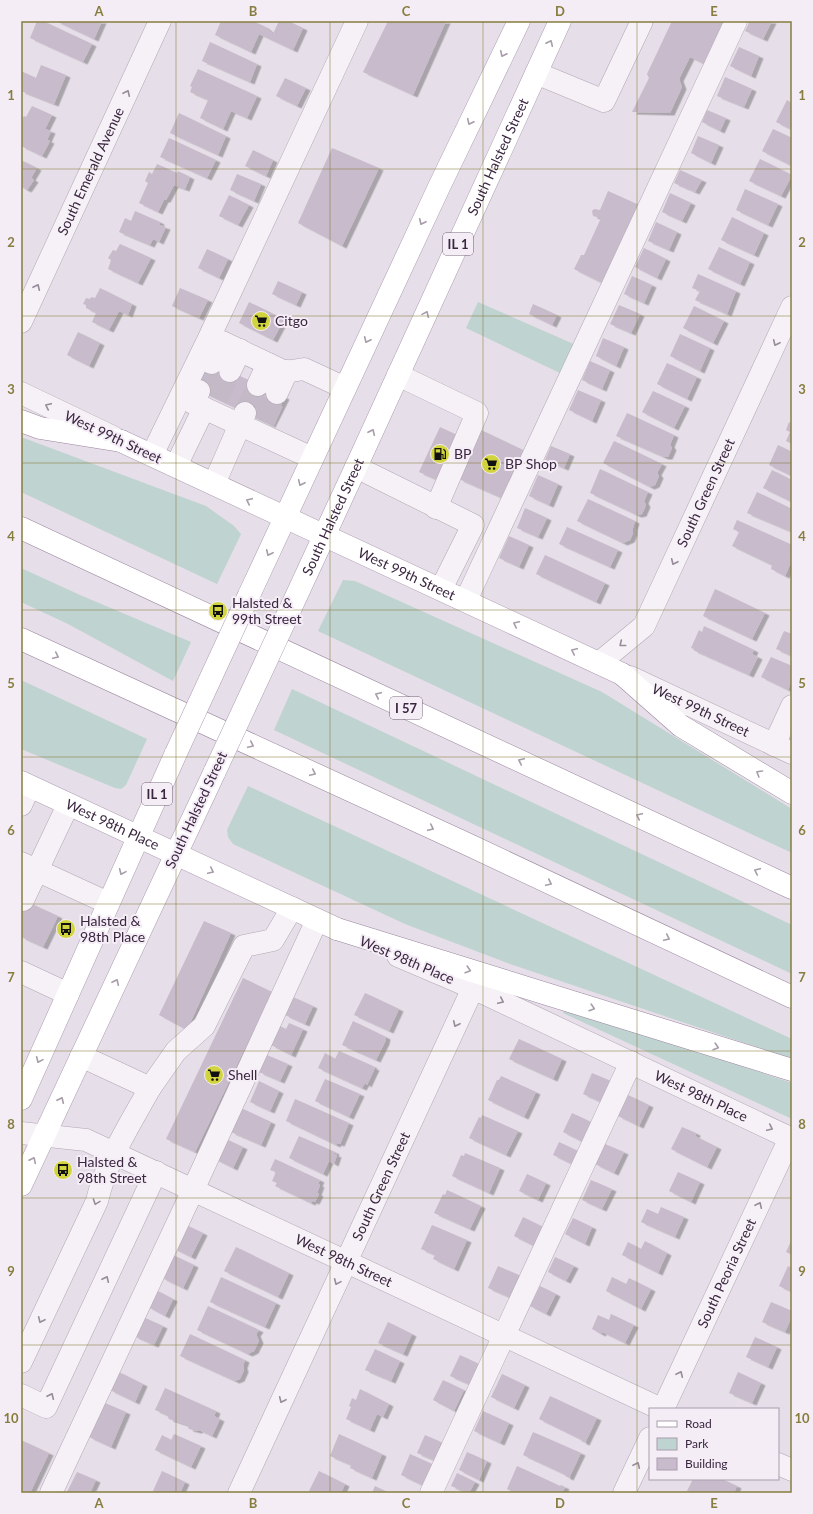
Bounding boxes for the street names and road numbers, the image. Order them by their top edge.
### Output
street label: South Halsted Street [463,95,532,218]
street label: South Emerald Avenue [53,104,127,238]
road number: IL 1 [443,233,473,255]
street label: West 99th Street [62,407,165,466]
street label: South Green Street [673,436,738,550]
street label: South Halsted Street [298,455,367,578]
street label: West 99th Street [355,543,458,603]
street label: West 99th Street [650,680,752,740]
road number: I 57 [390,697,422,719]
street label: South Halsted Street [161,749,230,871]
road number: IL 1 [142,783,172,805]
street label: West 98th Place [63,795,162,853]
street label: West 98th Place [357,932,457,987]
street label: West 98th Place [652,1066,751,1125]
street label: South Green Street [348,1129,413,1243]
street label: South Peoria Street [693,1215,759,1331]
street label: West 98th Street [293,1230,395,1290]

